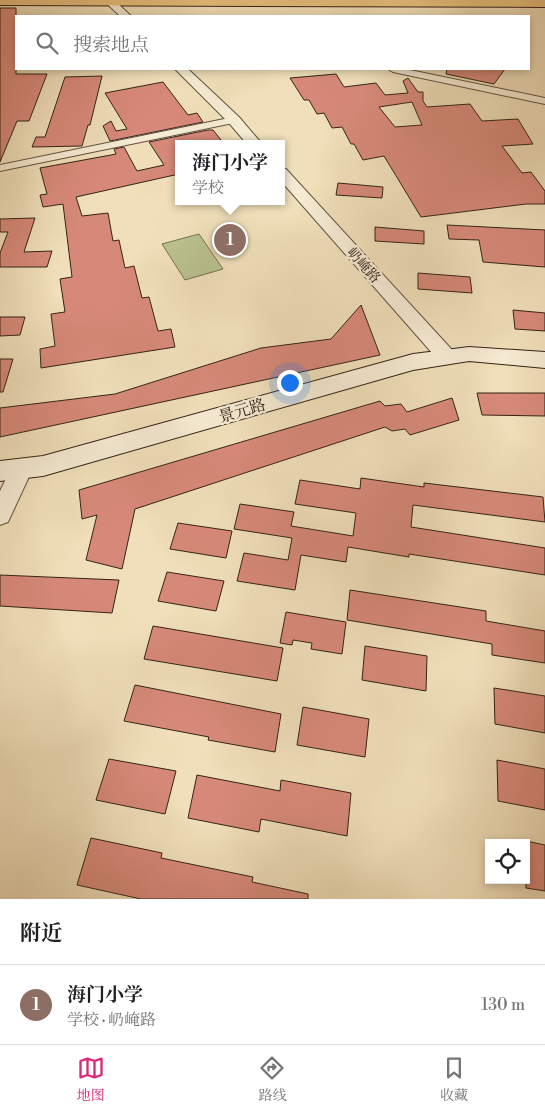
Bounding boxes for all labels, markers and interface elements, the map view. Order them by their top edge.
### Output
search box [15,15,530,70]
icon: search [33,29,61,57]
text: 搜索地点 [73,33,149,57]
popup [175,140,285,205]
text: 海门小学 [192,151,268,175]
text: 学校 [192,178,224,198]
pin: 1 [214,221,246,259]
street label: 屷崦路 [343,244,384,287]
your location [277,370,303,396]
street label: 景元路 [216,395,268,427]
map controls [485,839,530,884]
button: locate [485,839,530,884]
text: 附近 [20,921,62,947]
text: 海门小学 [67,983,143,1007]
text: 1 [32,995,40,1015]
text: 130 m [481,995,525,1015]
text: 学校 · 屷崦路 [67,1010,156,1030]
tab: 地图 [77,1054,105,1105]
tab: 路线 [258,1054,286,1105]
tab: 收藏 [440,1054,468,1105]

